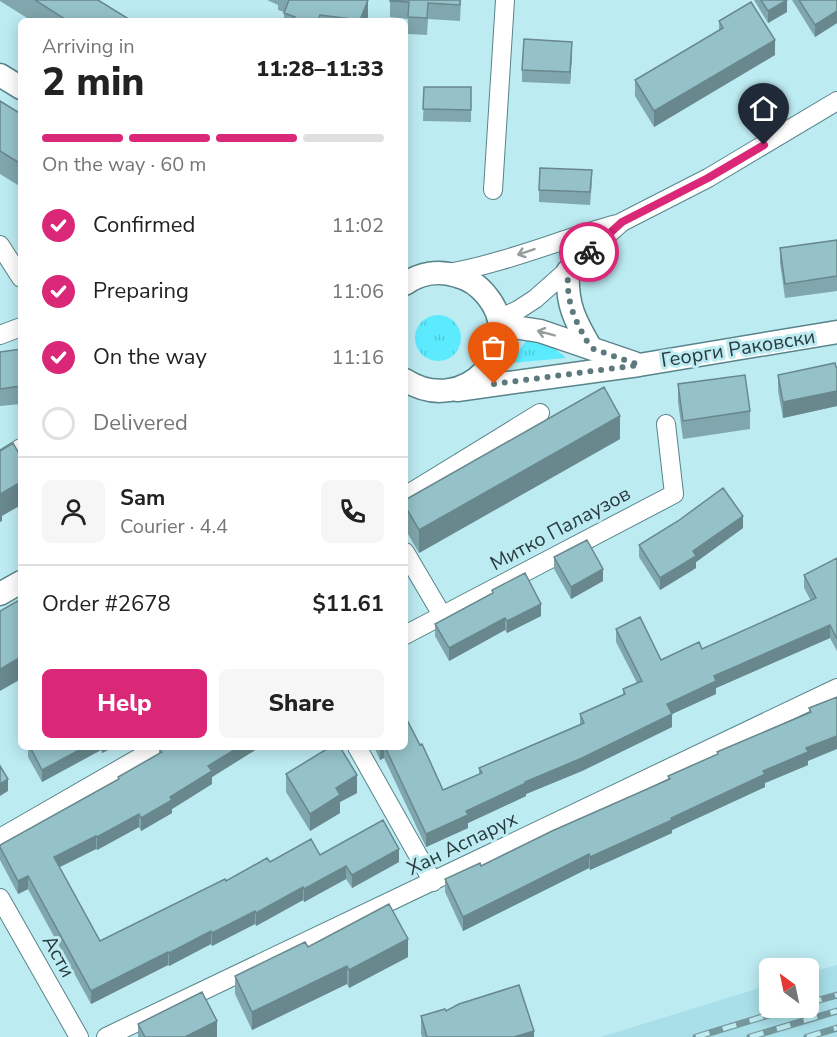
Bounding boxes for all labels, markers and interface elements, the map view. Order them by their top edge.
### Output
text: Arriving in [42,33,135,60]
text: 11:28–11:33 [256,54,384,84]
text: 2 min [42,56,145,109]
pin [738,83,789,145]
icon: home [747,92,780,125]
text: On the way · 60 m [42,151,206,178]
icon: check [42,209,75,242]
text: Confirmed [93,210,195,240]
text: 11:02 [331,212,384,239]
courier [559,222,619,282]
icon: bike [573,236,606,269]
one-way arrow [517,248,536,259]
icon: check [42,275,75,308]
text: Preparing [93,276,189,306]
text: 11:06 [331,278,384,305]
pin [468,322,519,384]
street label: Георги Раковски [659,323,817,374]
one-way arrow [537,326,556,338]
icon: bag [477,331,510,364]
icon: check [42,341,75,374]
text: On the way [93,342,207,372]
text: 11:16 [331,344,384,371]
text: Delivered [93,408,188,438]
button: person [42,480,105,543]
button: phone [321,480,384,543]
street label: Митко Палаузов [485,480,635,577]
text: Sam [120,483,165,513]
text: Courier · 4.4 [120,513,228,540]
text: Order #2678 [42,589,171,619]
text: $11.61 [313,589,384,619]
button: Help [42,669,207,738]
button: Share [219,669,384,738]
street label: Хан Аспарух [402,805,522,882]
street label: Асти [36,930,81,982]
north arrow [759,958,819,1018]
map controls [759,958,819,1018]

